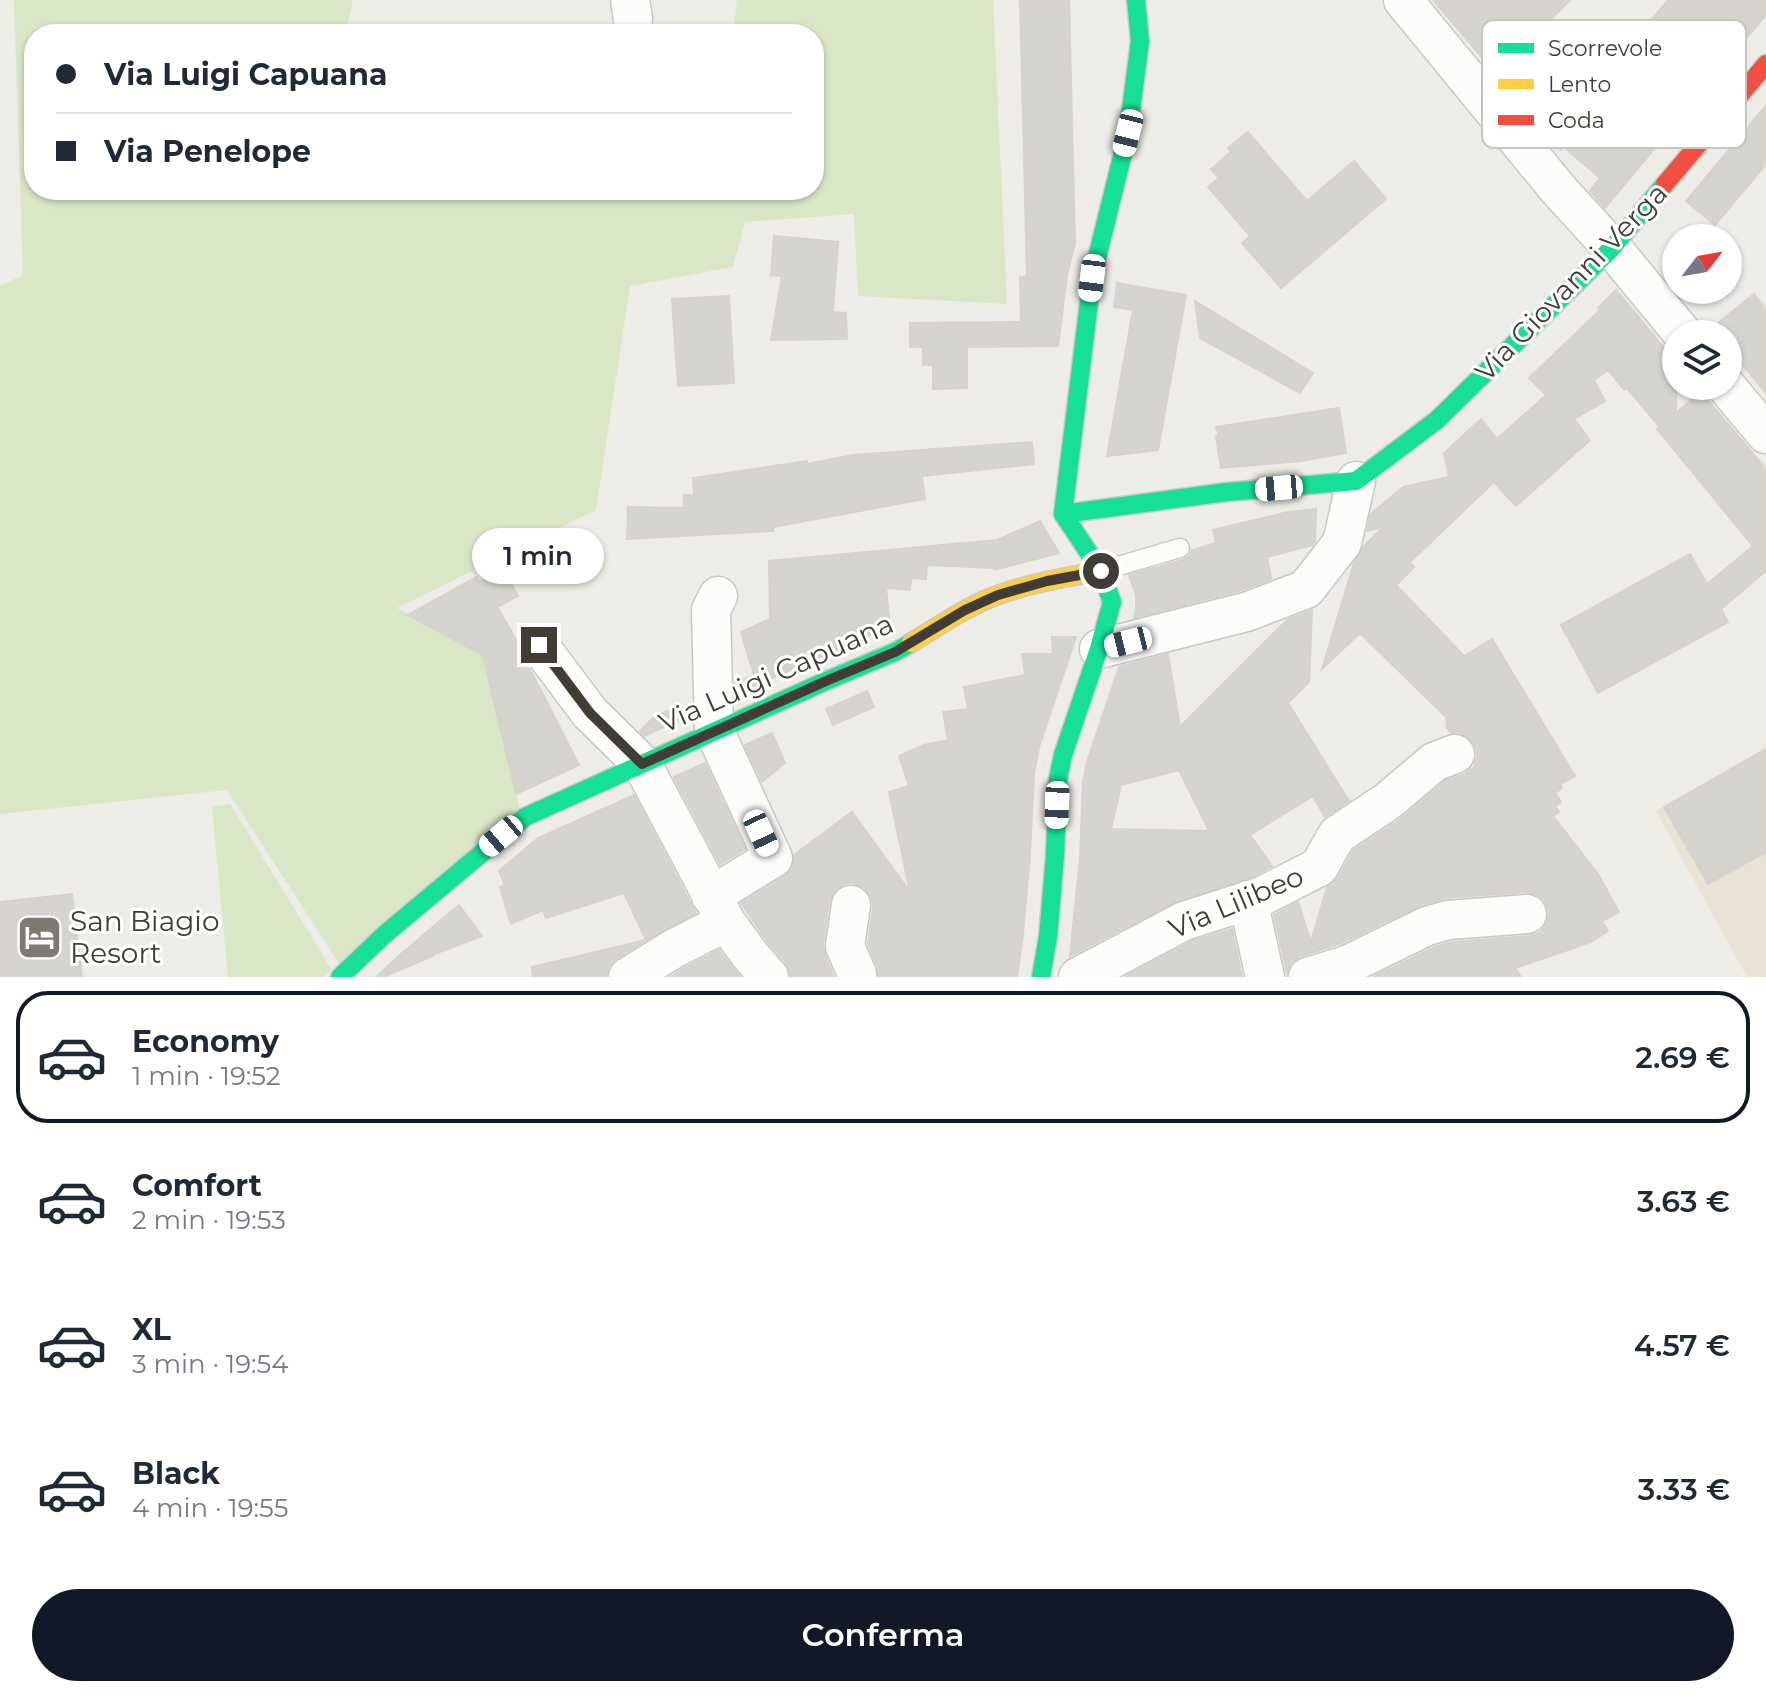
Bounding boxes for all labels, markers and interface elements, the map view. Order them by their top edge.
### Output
legend [1482,20,1746,148]
text: Scorrevole [1548,35,1662,62]
text: Via Luigi Capuana [104,56,388,93]
text: Lento [1548,71,1611,98]
car [1111,107,1145,159]
text: Coda [1548,107,1605,134]
text: Via Penelope [104,133,311,170]
street label: Via Giovanni Verga [1468,176,1674,388]
north arrow [1662,224,1742,304]
map controls [1662,224,1742,400]
car [1077,253,1107,303]
button: layers [1662,320,1742,400]
car [1254,474,1304,502]
callout: 1 min [473,529,605,585]
text: 1 min [503,540,573,572]
route start [1083,553,1119,589]
street label: Via Luigi Capuana [654,606,898,740]
car [1102,625,1154,659]
route end [521,627,557,663]
car [1044,781,1070,829]
car [740,806,782,860]
car [475,811,527,861]
street label: Via Lilibeo [1164,858,1308,946]
place label: San Biagio Resort [70,904,219,970]
hotel icon: San Biagio Resort [15,913,63,961]
icon: car [36,1021,108,1093]
text: Economy [132,1023,279,1060]
text: 2.69 € [1635,1039,1730,1076]
text: 1 min · 19:52 [132,1060,281,1092]
icon: car [36,1165,108,1237]
text: Comfort [132,1167,262,1204]
text: 3.63 € [1637,1183,1730,1220]
text: 2 min · 19:53 [132,1204,286,1236]
icon: car [36,1309,108,1381]
text: XL [132,1311,171,1348]
text: 4.57 € [1634,1327,1730,1364]
text: 3 min · 19:54 [132,1348,288,1380]
icon: car [36,1453,108,1525]
text: Black [132,1455,220,1492]
text: 3.33 € [1638,1471,1730,1508]
text: 4 min · 19:55 [132,1492,288,1524]
button: Conferma [32,1589,1734,1681]

